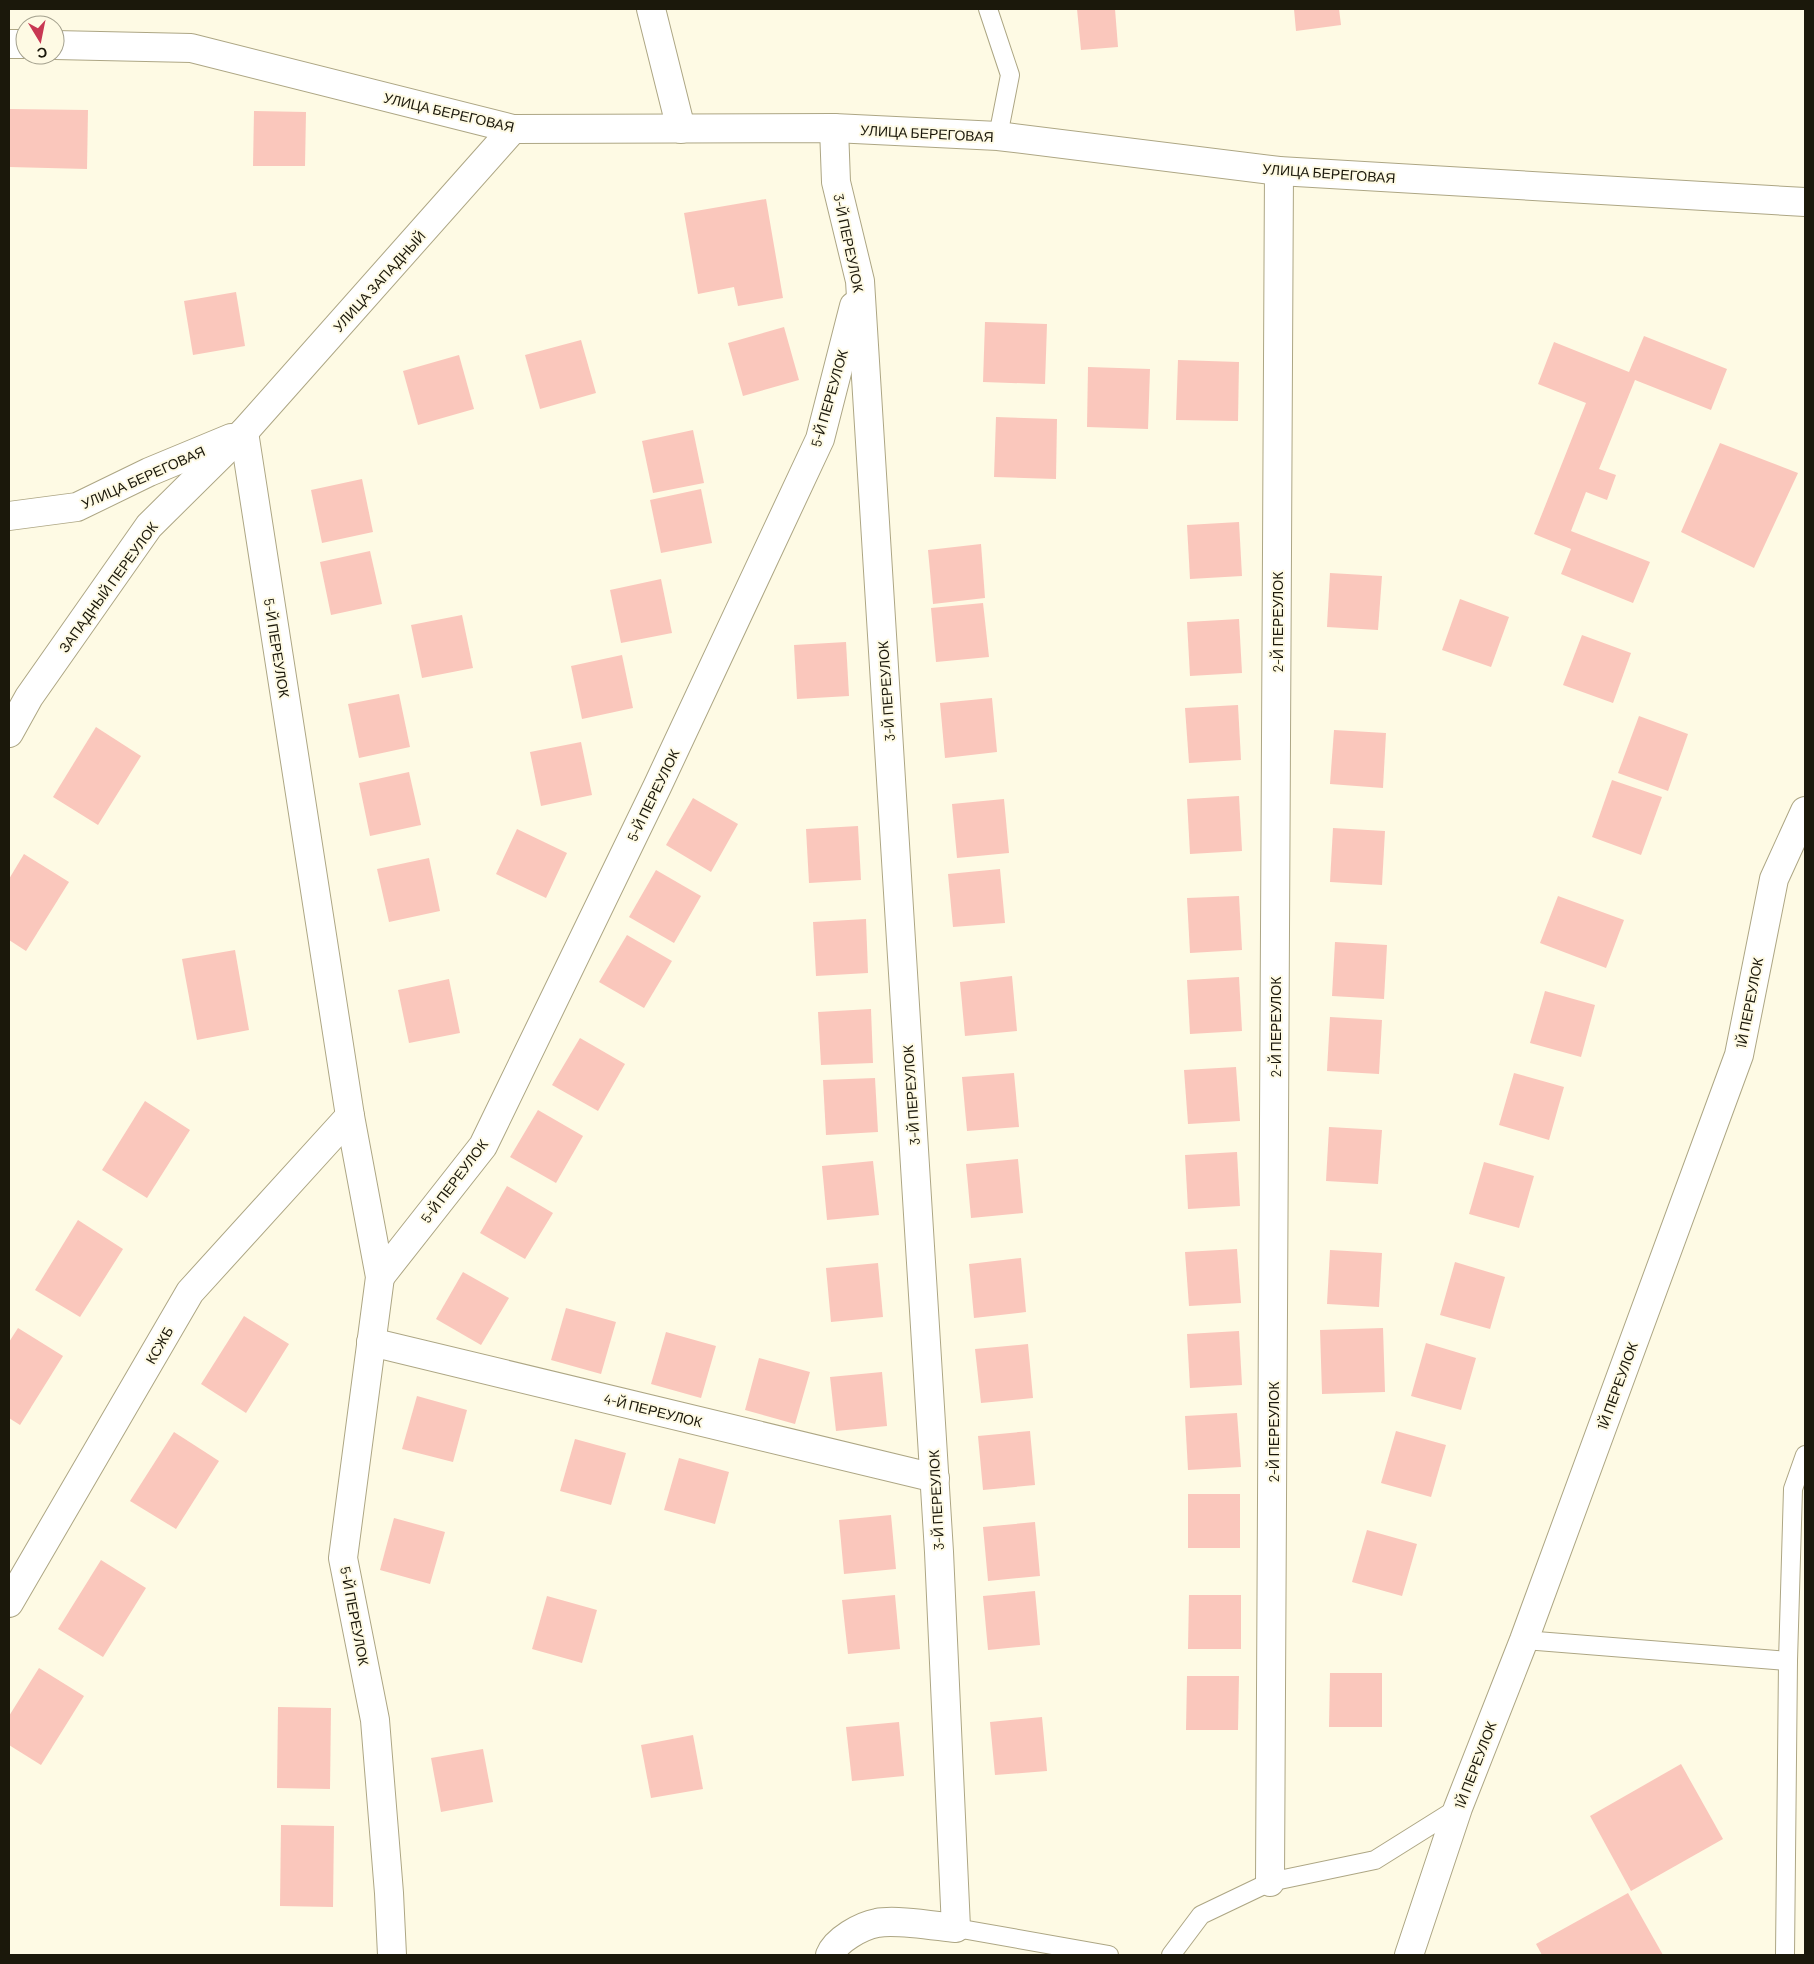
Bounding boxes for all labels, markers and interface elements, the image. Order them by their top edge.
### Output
north arrow [15,15,65,65]
text: С [36,44,49,63]
street label: УЛИЦА БЕРЕГОВАЯ [382,89,516,135]
street label: УЛИЦА БЕРЕГОВАЯ [860,121,994,145]
street label: УЛИЦА БЕРЕГОВАЯ [1262,160,1396,186]
street label: 3-Й ПЕРЕУЛОК [830,192,868,295]
street label: УЛИЦА ЗАПАДНЫЙ [329,227,429,335]
street label: 5-Й ПЕРЕУЛОК [807,347,851,449]
street label: УЛИЦА БЕРЕГОВАЯ [79,442,207,512]
street label: ЗАПАДНЫЙ ПЕРЕУЛОК [55,518,162,656]
street label: 2-Й ПЕРЕУЛОК [1269,571,1286,672]
street label: 5-Й ПЕРЕУЛОК [261,597,293,700]
street label: 3-Й ПЕРЕУЛОК [874,640,898,742]
street label: 5-Й ПЕРЕУЛОК [623,745,683,844]
street label: 1Й ПЕРЕУЛОК [1732,955,1766,1050]
street label: 2-Й ПЕРЕУЛОК [1267,976,1284,1077]
street label: 3-Й ПЕРЕУЛОК [899,1044,923,1146]
street label: 5-Й ПЕРЕУЛОК [417,1135,491,1226]
street label: КСЖБ [142,1323,176,1367]
street label: 1Й ПЕРЕУЛОК [1593,1339,1641,1432]
street label: 2-Й ПЕРЕУЛОК [1265,1381,1282,1482]
street label: 4-Й ПЕРЕУЛОК [602,1390,705,1431]
street label: 3-Й ПЕРЕУЛОК [925,1449,947,1551]
street label: 5-Й ПЕРЕУЛОК [337,1565,373,1668]
street label: 1Й ПЕРЕУЛОК [1450,1718,1500,1811]

